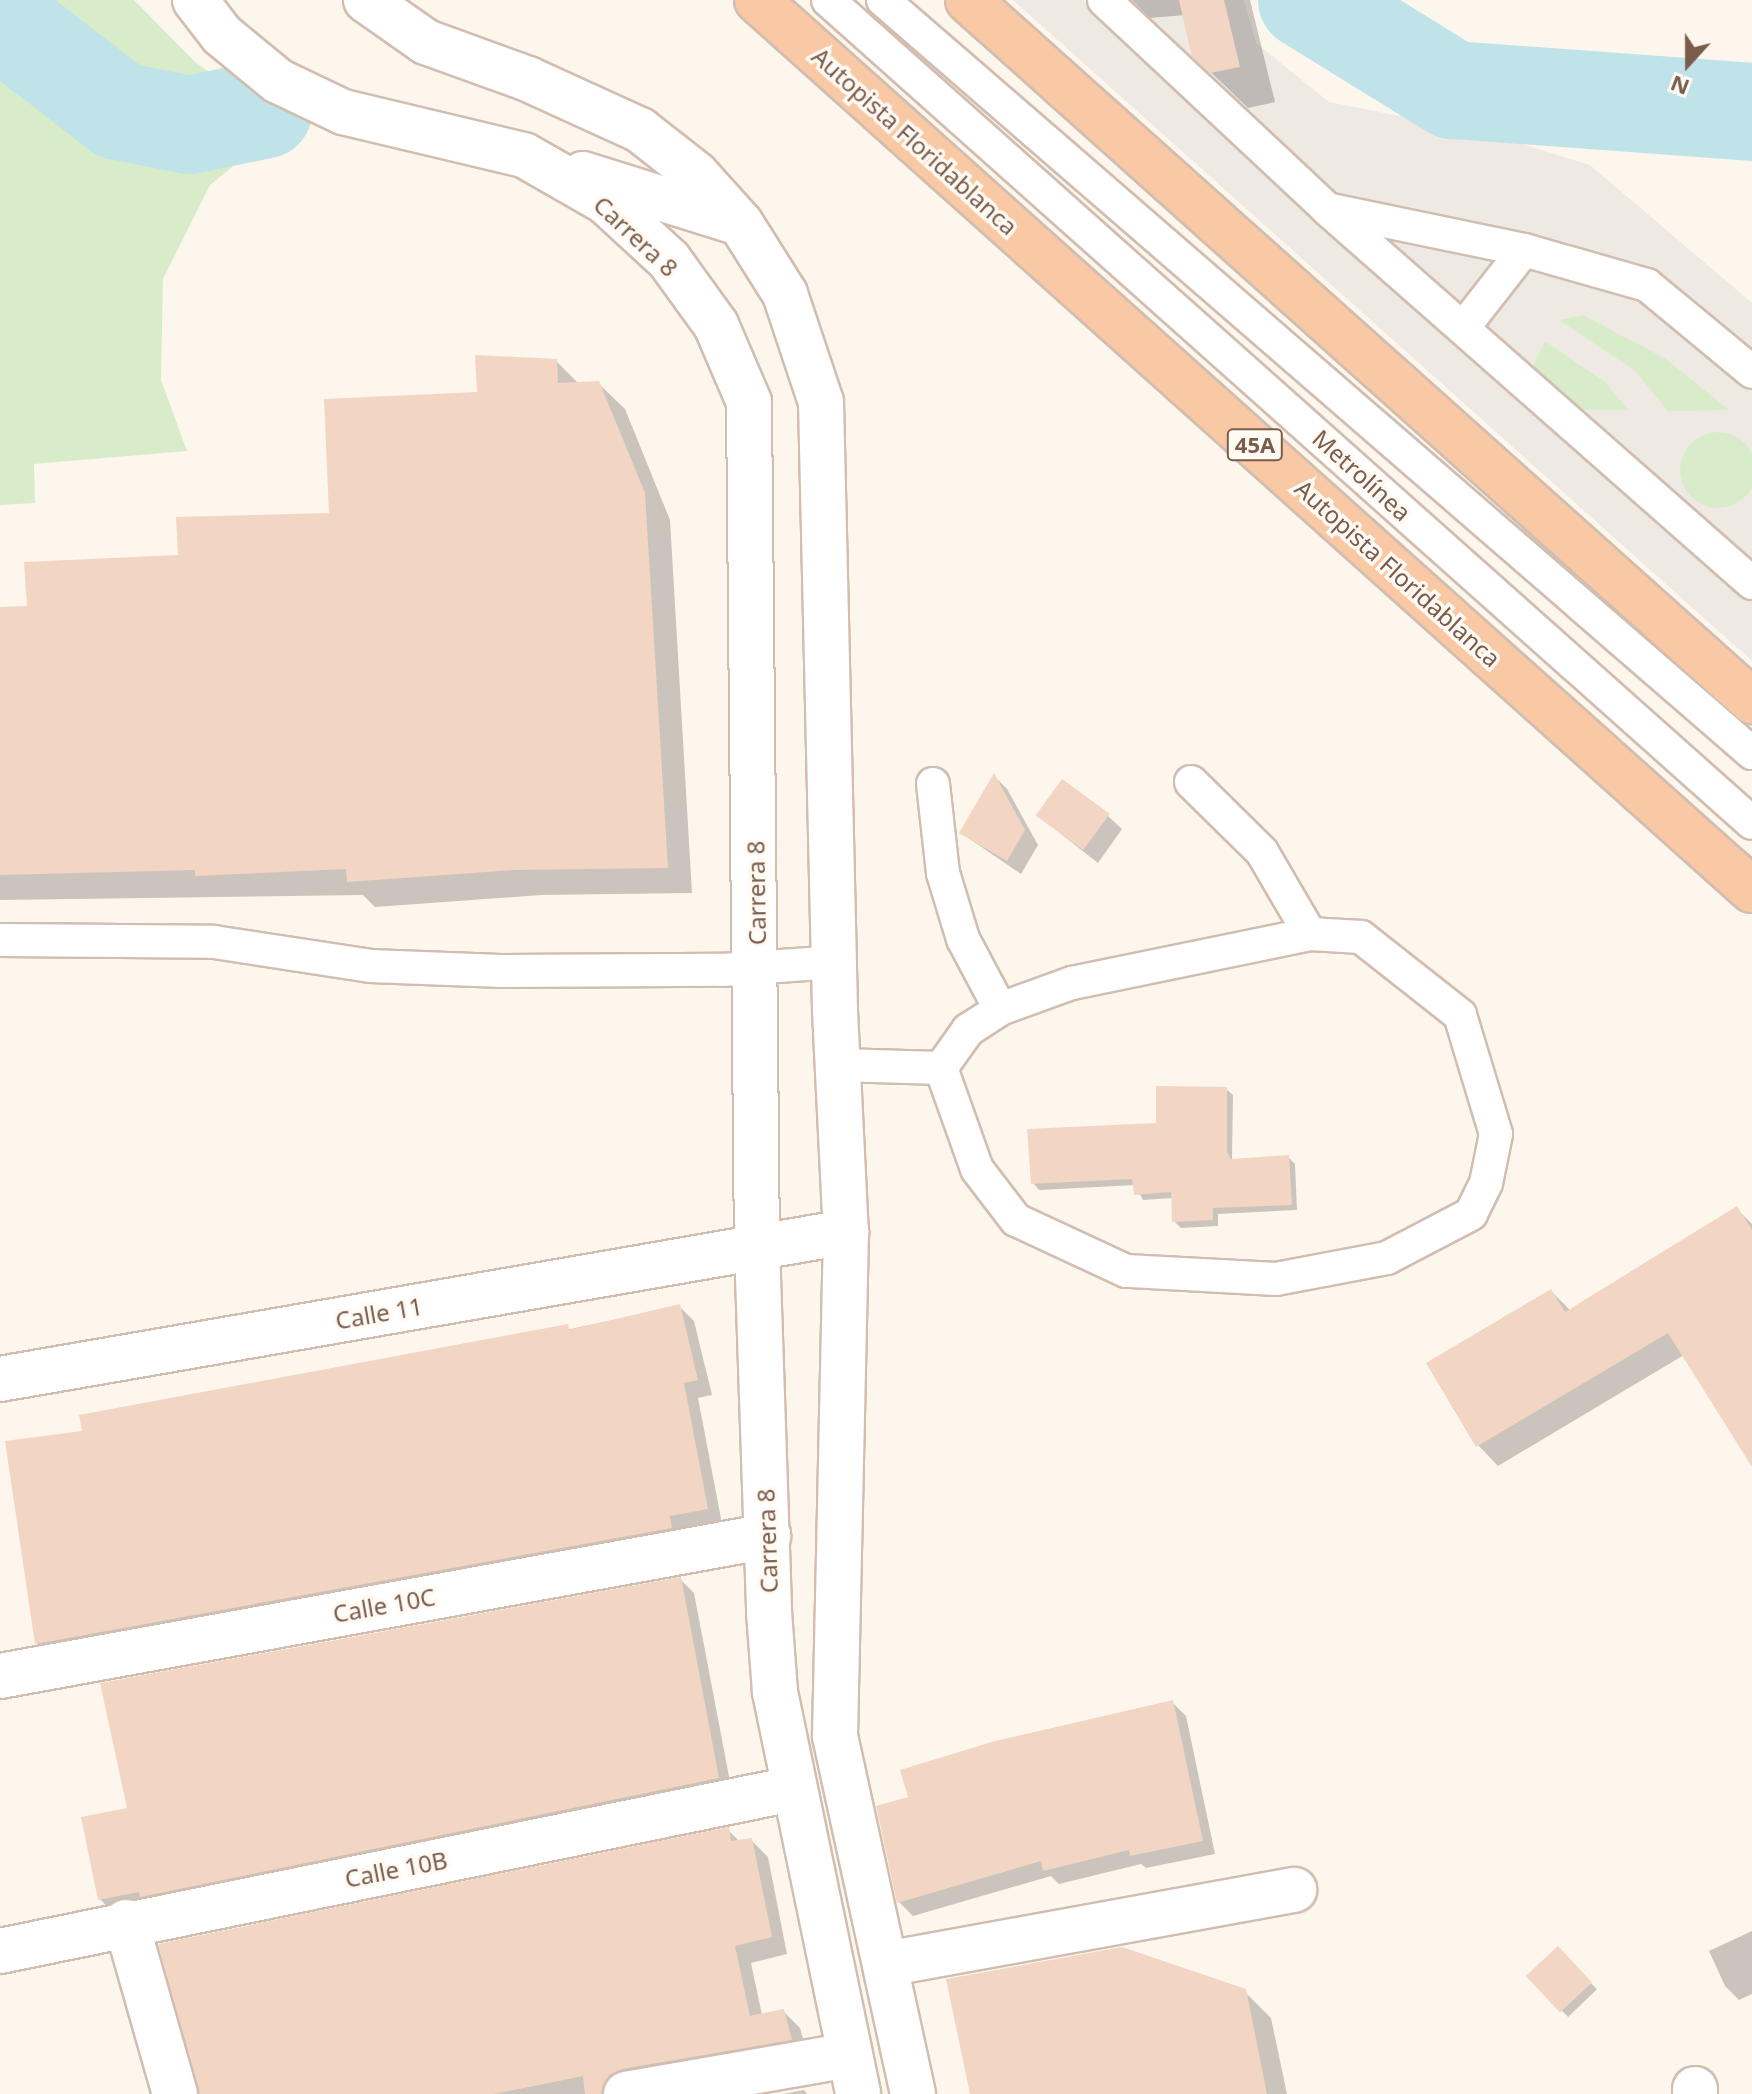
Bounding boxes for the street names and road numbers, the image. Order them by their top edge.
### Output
street label: Autopista Floridablanca [807,41,1023,241]
street label: Carrera 8 [588,190,684,282]
street label: Metrolínea [1307,423,1417,527]
road number: 45A [1225,427,1285,463]
street label: Autopista Floridablanca [1290,473,1506,673]
street label: Carrera 8 [741,841,771,945]
street label: Calle 11 [333,1291,425,1335]
street label: Carrera 8 [751,1488,783,1594]
street label: Calle 10C [331,1582,437,1628]
street label: Calle 10B [342,1845,450,1893]

